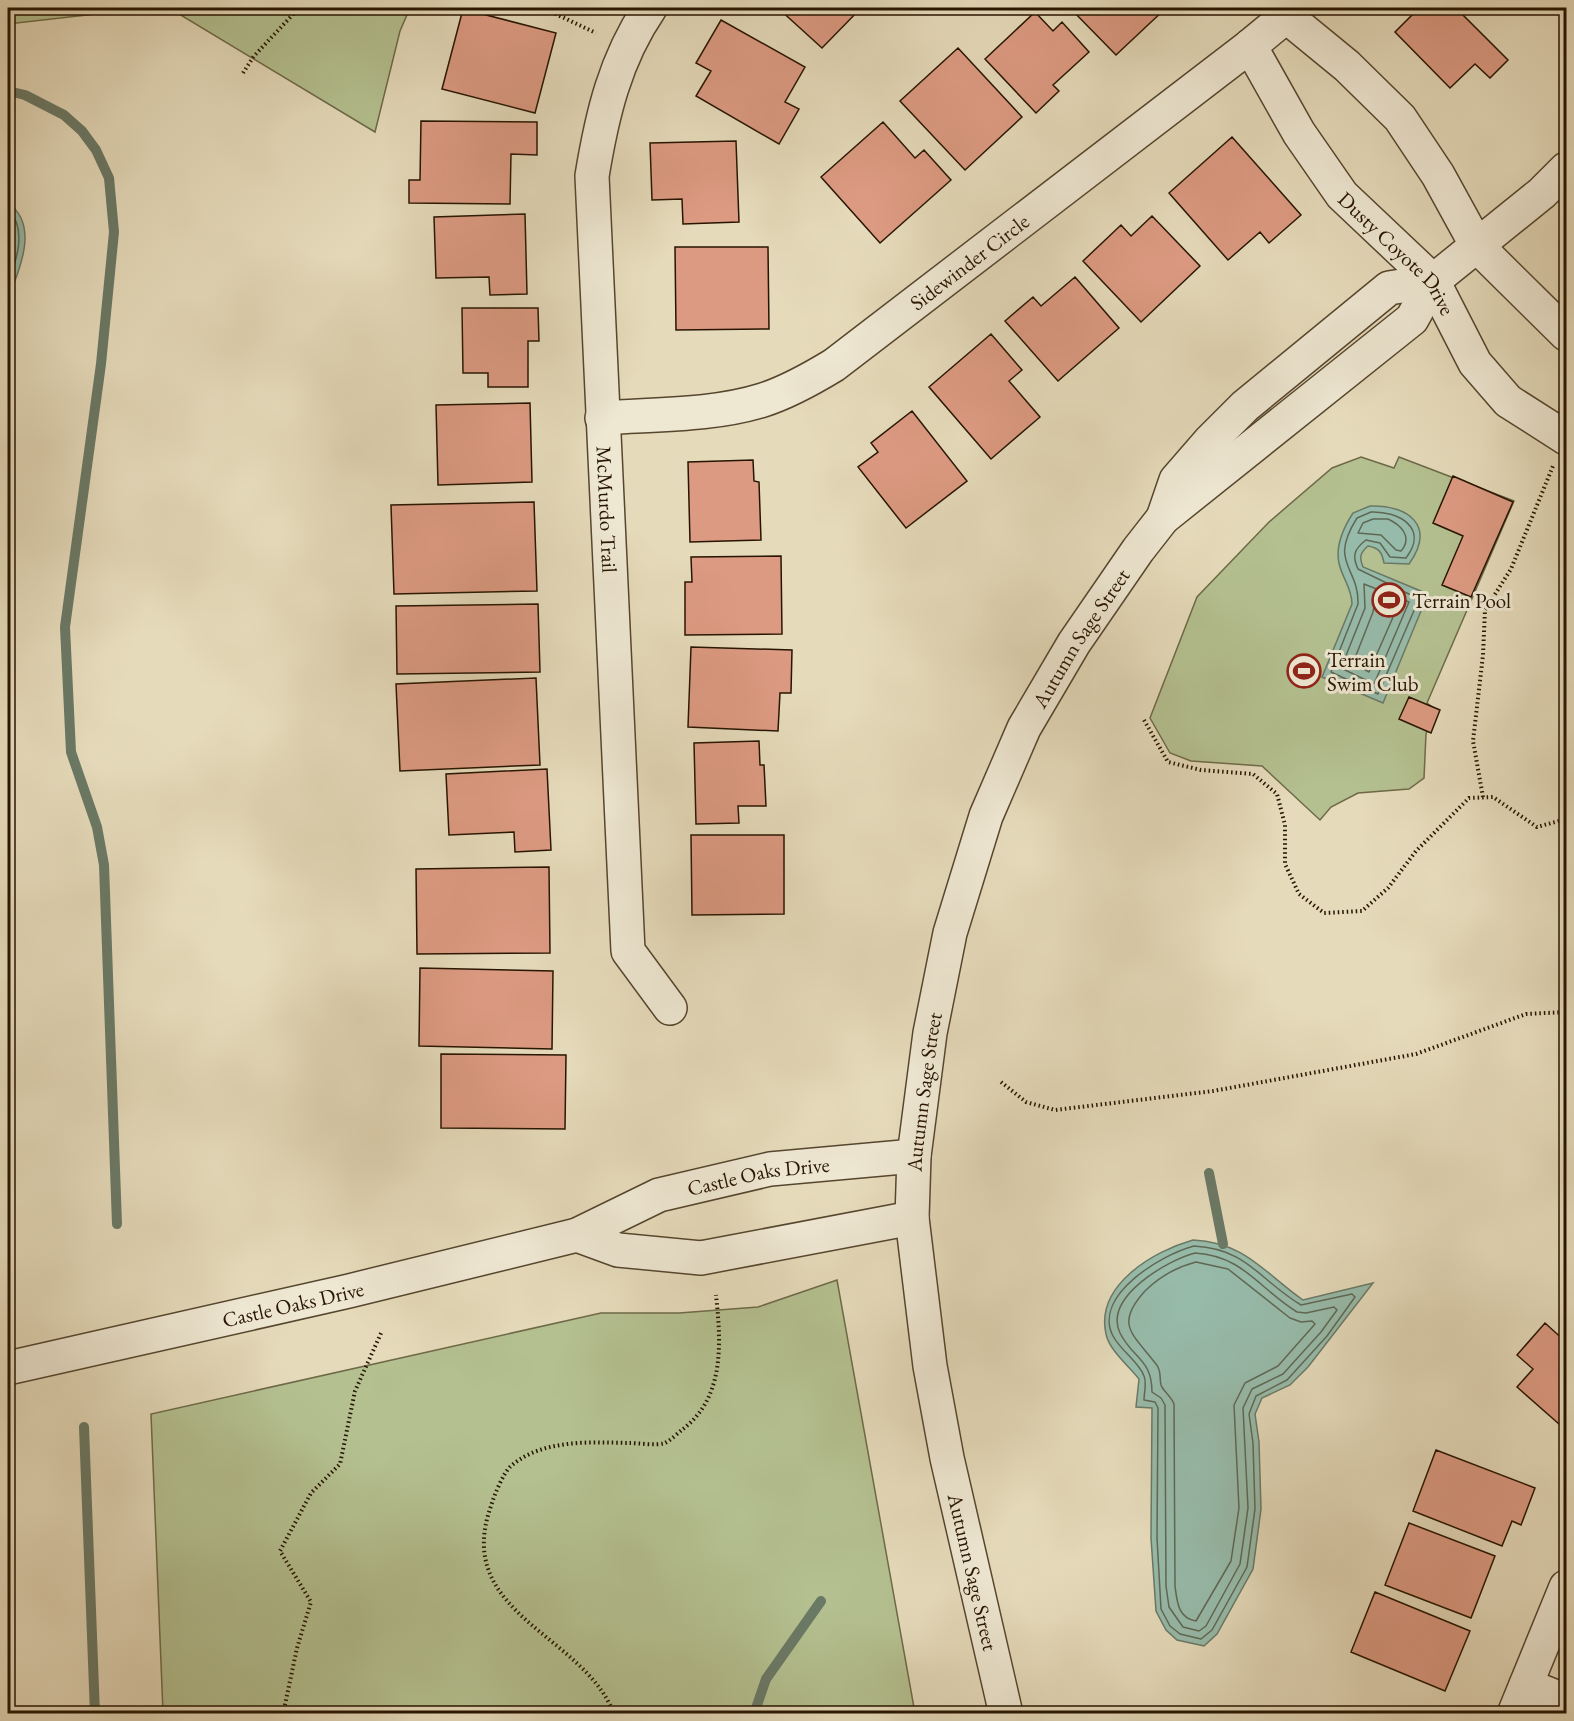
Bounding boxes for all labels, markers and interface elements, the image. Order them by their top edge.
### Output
street label: Dusty Coyote Drive [1333,185,1462,319]
street label: Sidewinder Circle [904,207,1034,316]
street label: McMurdo Trail [591,445,624,573]
street label: Autumn Sage Street [1025,562,1135,713]
sports icon: Terrain Pool [1371,582,1407,618]
place label: Terrain Pool [1412,587,1511,614]
place label: Terrain Swim Club [1327,646,1419,697]
sports icon: Terrain Swim Club [1286,653,1322,689]
street label: Autumn Sage Street [900,1009,947,1173]
street label: Castle Oaks Drive [684,1150,831,1201]
street label: Castle Oaks Drive [219,1274,366,1333]
street label: Autumn Sage Street [942,1490,1004,1654]

